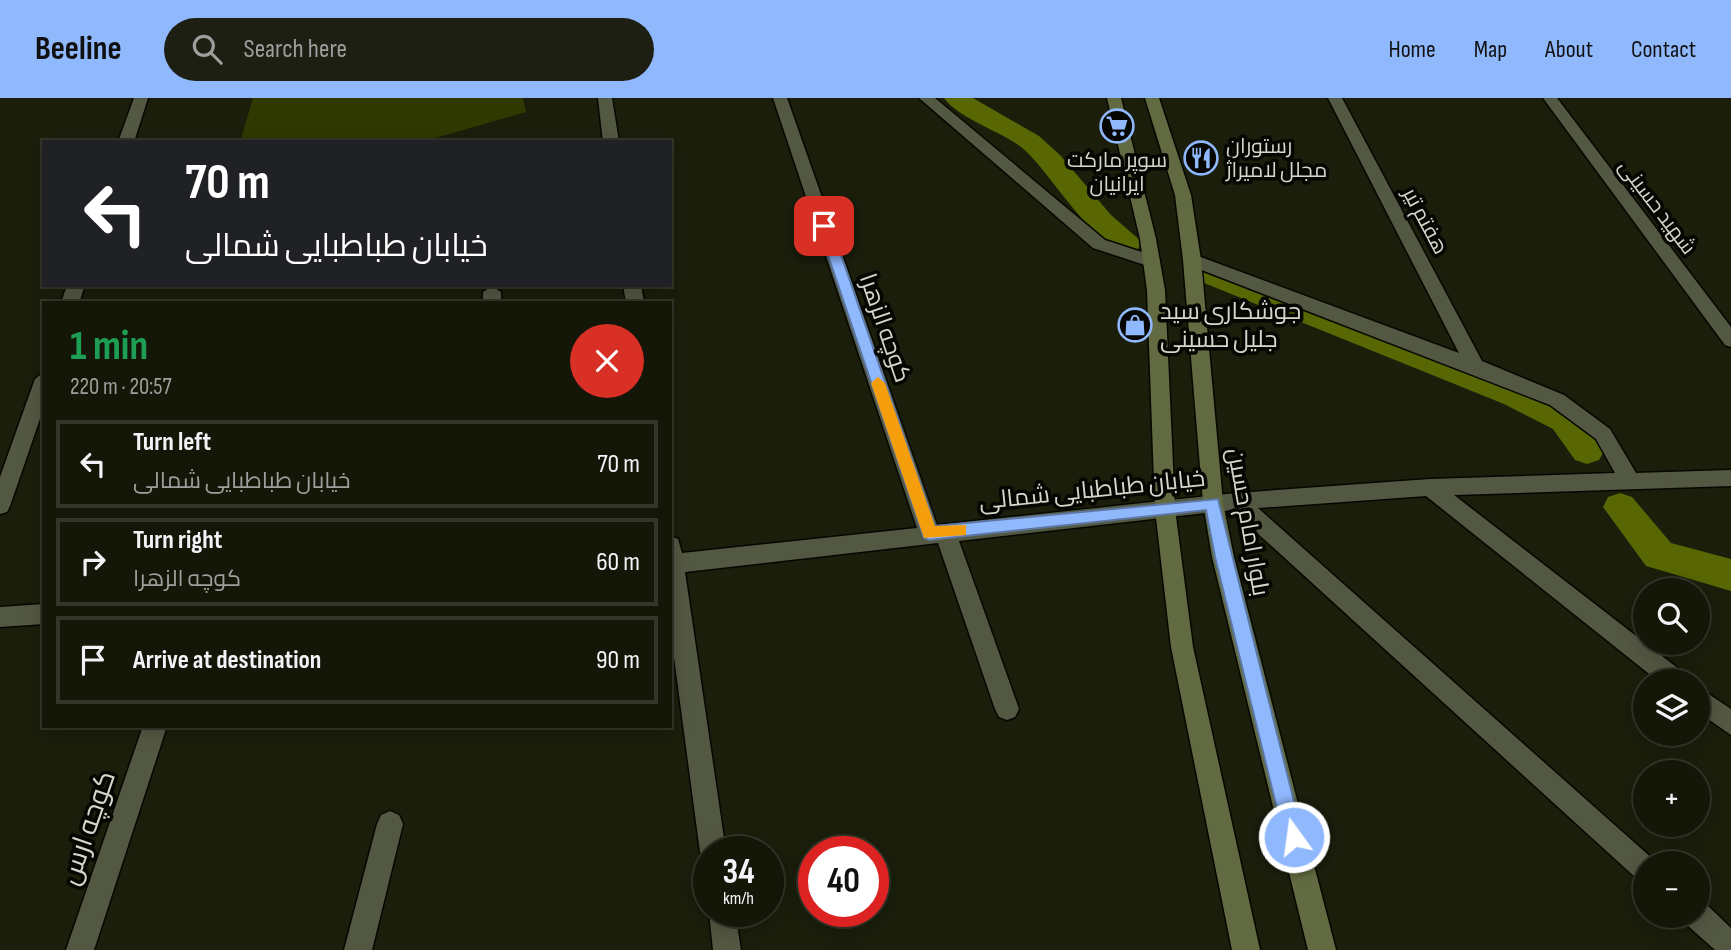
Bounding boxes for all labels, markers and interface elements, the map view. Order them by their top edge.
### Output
search box [164,18,654,81]
text: Beeline [35,29,122,69]
icon: search [188,30,226,68]
text: Search here [244,34,347,65]
text: Home [1388,35,1436,64]
text: Map [1474,35,1507,64]
text: About [1545,35,1593,64]
text: Contact [1631,35,1696,64]
supermarket icon: سوپر مارکت ایرانیان [1098,107,1136,145]
place label: رستوران مجلل لامیراژ [1225,134,1327,183]
restaurant icon: رستوران مجلل لامیراژ [1182,139,1220,177]
place label: سوپر مارکت ایرانیان [1067,148,1167,197]
text: 70 m [185,154,270,213]
street label: شهید حسینی [1613,155,1701,259]
icon: left [70,168,161,259]
street label: هفتم تیر [1396,183,1453,259]
pin [794,196,854,256]
icon: arrive [805,207,843,245]
text: خیابان طباطبایی شمالی [185,227,488,266]
street label: کوچه الزهرا [852,270,917,386]
place label: جوشکاری سید جلیل حسینی [1160,297,1301,354]
shop icon: جوشکاری سید جلیل حسینی [1116,306,1154,344]
text: 1 min [70,321,148,372]
button: close [570,324,644,398]
text: 220 m · 20:57 [70,373,172,401]
text: Turn left [133,427,211,458]
icon: left [74,445,112,483]
street label: بلوار امام حسین [1220,446,1275,598]
text: 70 m [597,449,640,480]
street label: خیابان طباطبایی شمالی [978,464,1206,516]
text: خیابان طباطبایی شمالی [133,467,351,495]
text: Turn right [133,525,222,556]
icon: right [74,543,112,581]
text: 60 m [596,547,640,578]
text: کوچه الزهرا [133,565,241,593]
map controls [1633,578,1710,928]
button: search [1633,578,1710,655]
icon: arrive [74,641,112,679]
text: Arrive at destination [133,645,321,676]
text: 90 m [596,645,640,676]
button: layers [1633,669,1710,746]
button: + [1633,760,1710,837]
street label: کوچه ارس [53,767,124,890]
position arrow [1257,800,1331,874]
speed limit sign: 40 [798,836,889,927]
text: 34 [723,851,755,894]
button: − [1633,851,1710,928]
text: km/h [723,888,754,909]

